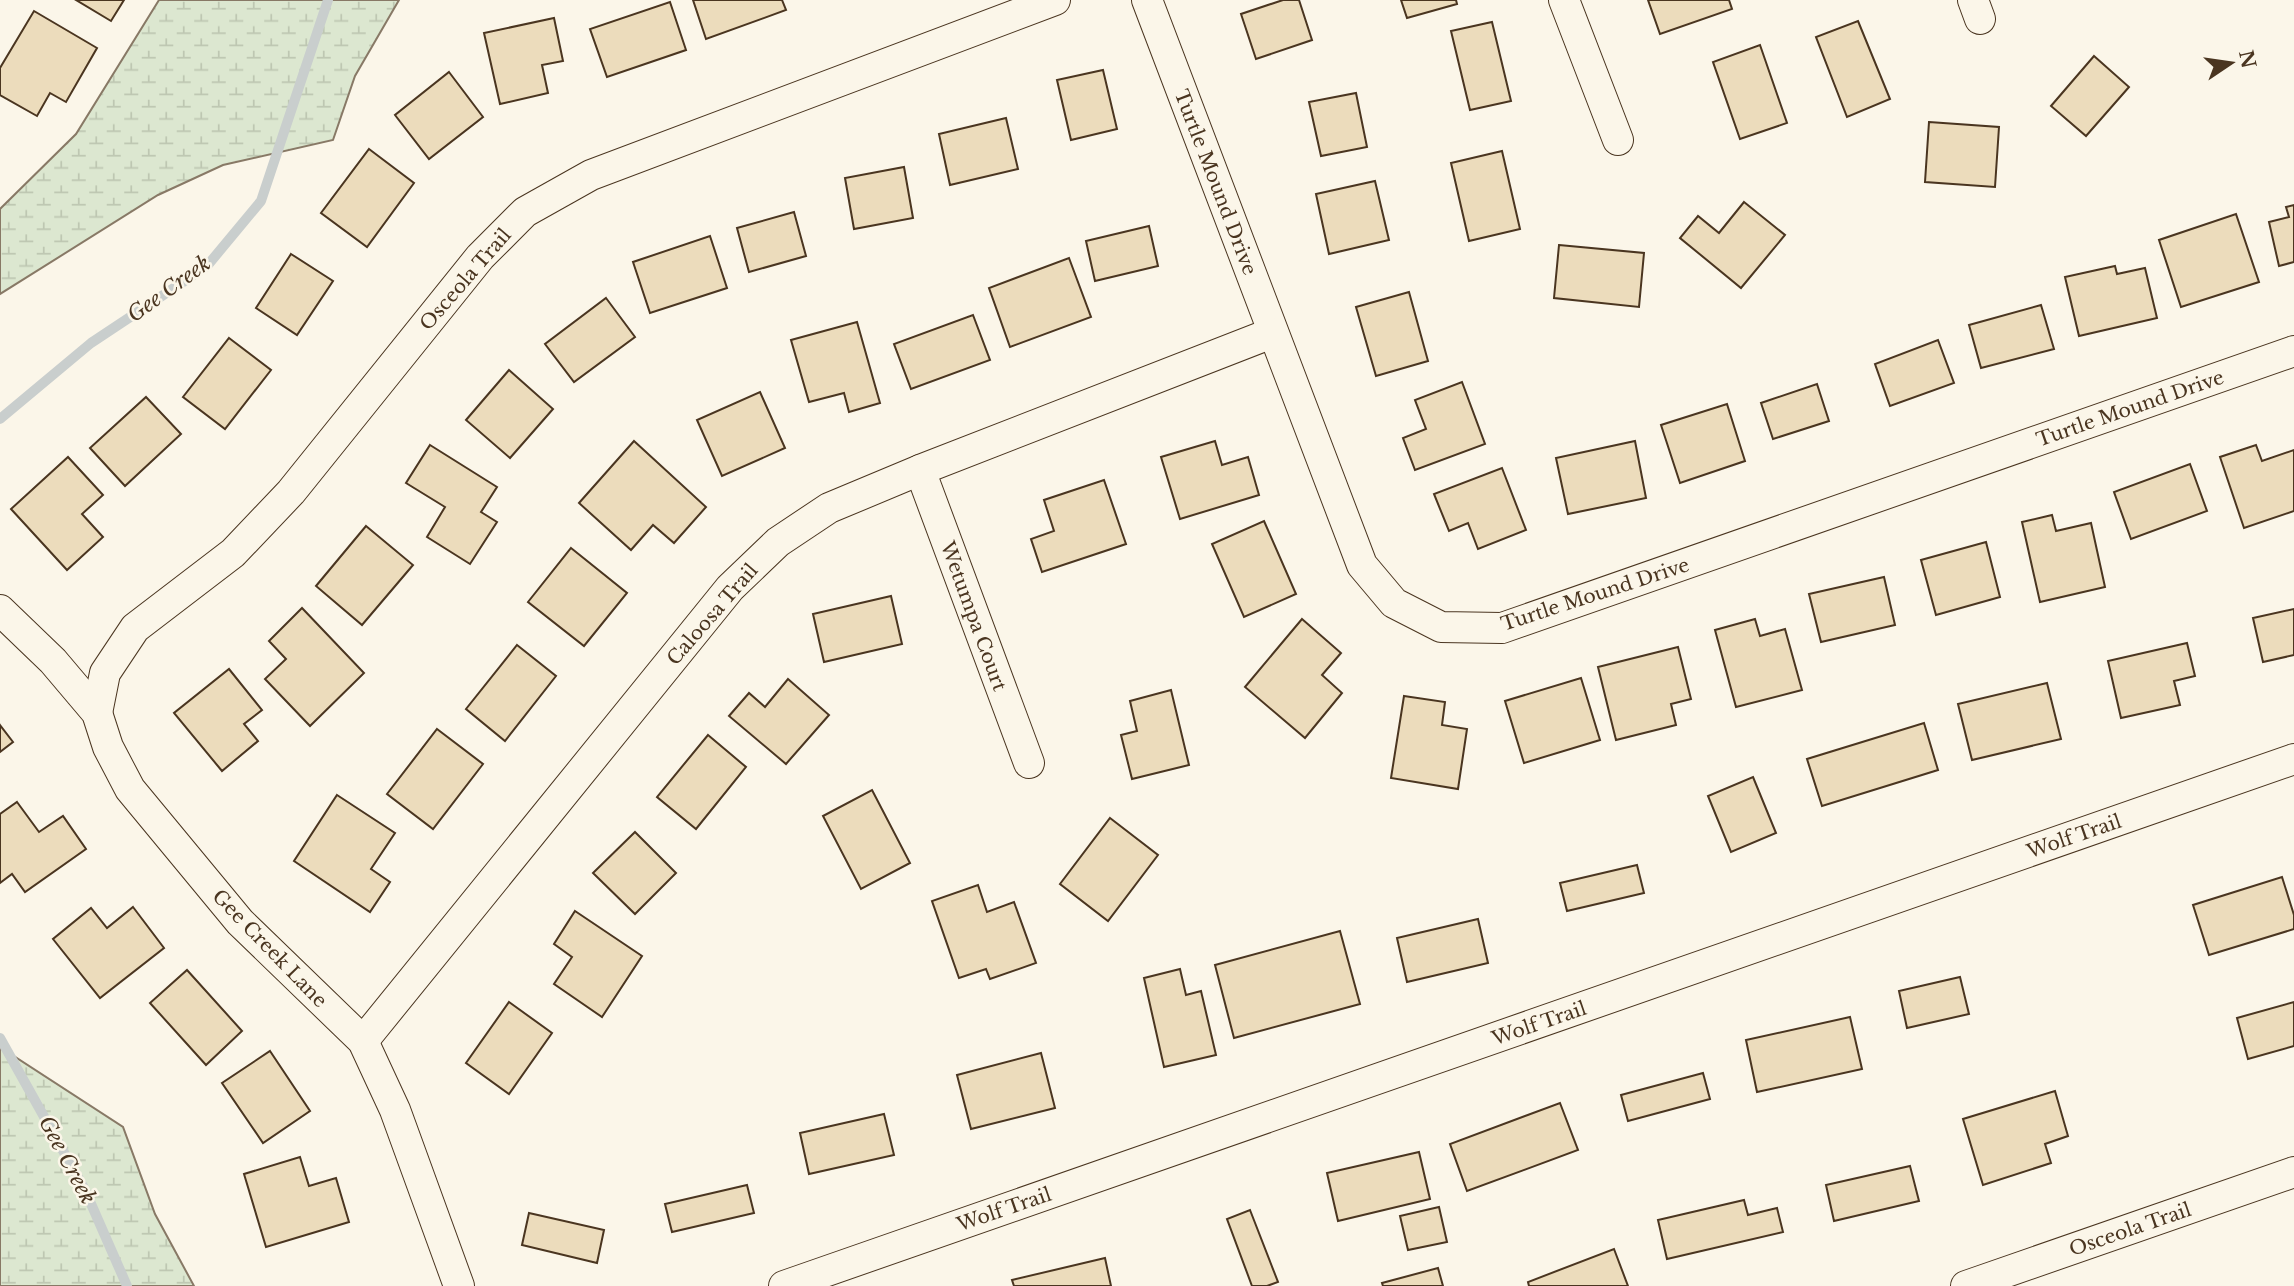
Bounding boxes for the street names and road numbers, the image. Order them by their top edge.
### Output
street label: Turtle Mound Drive [1170,86,1262,278]
street label: Osceola Trail [415,224,516,335]
street label: Turtle Mound Drive [2033,366,2227,451]
street label: Wetumpa Court [935,537,1012,695]
street label: Turtle Mound Drive [1498,553,1692,636]
street label: Caloosa Trail [662,559,763,670]
street label: Wolf Trail [2023,810,2124,864]
street label: Gee Creek Lane [208,885,332,1012]
street label: Wolf Trail [1488,997,1589,1051]
street label: Wolf Trail [953,1183,1054,1237]
street label: Osceola Trail [2066,1198,2194,1261]

